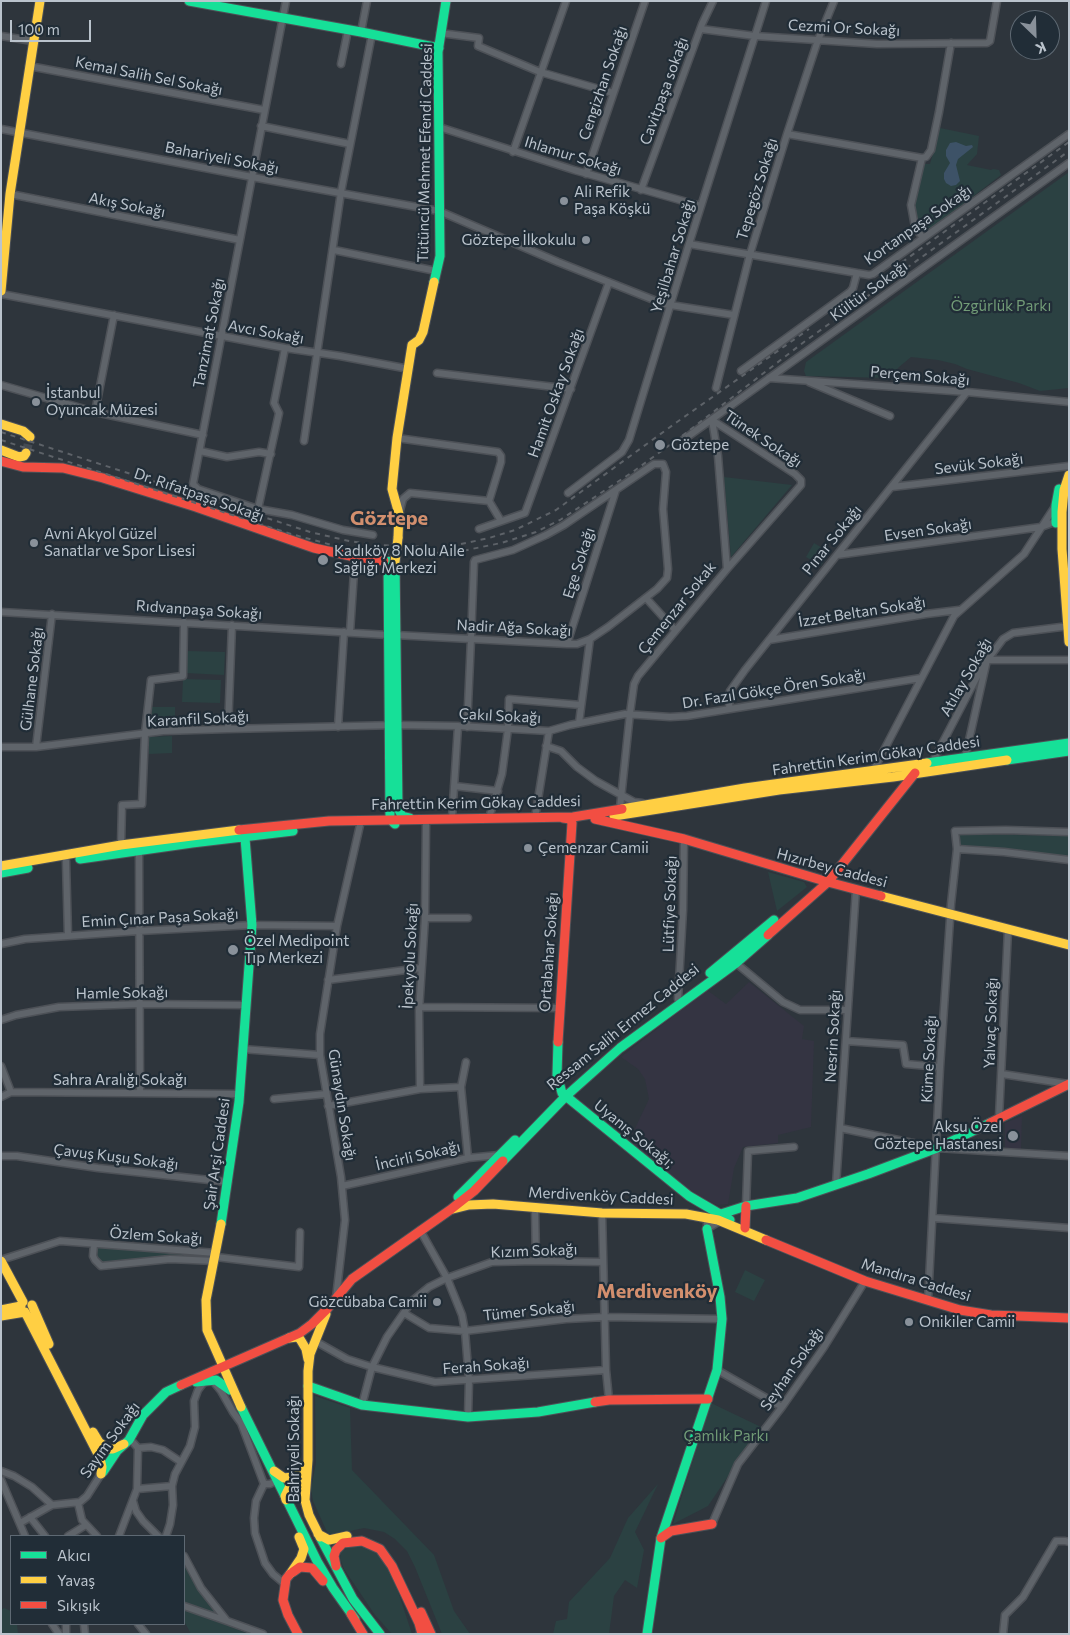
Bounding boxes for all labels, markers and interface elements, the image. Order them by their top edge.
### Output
scale bar [12,10,94,42]
north arrow [1010,10,1060,60]
street label: Cezmi Or Sokağı [787,16,901,40]
text: 100 m [18,20,60,38]
street label: Cengizhan Sokağı [575,23,631,143]
street label: Cavitpaşa sokağı [636,35,692,147]
text: K [1033,38,1049,58]
street label: Tütüncü Mehmet Efendi Caddesi [414,43,436,263]
street label: Kemal Salih Sel Sokağı [74,53,224,99]
street label: Ihlamur Sokağı [522,133,624,179]
street label: Tepegöz Sokağı [733,136,781,242]
street label: Bahariyeli Sokağı [164,138,280,178]
street label: Kortanpaşa Sokağı [861,181,975,269]
place label: Ali Refik Paşa Köşkü [574,183,650,218]
street label: Akış Sokağı [87,189,167,221]
marker: Ali Refik Paşa Köşkü [558,195,570,207]
street label: Yeşilbahar Sokağı [647,197,699,315]
place label: Göztepe İlkokulu [462,231,576,249]
marker: Göztepe İlkokulu [580,234,592,246]
street label: Kültür Sokağı [827,257,911,325]
street label: Tanzimat Sokağı [190,276,228,390]
park label: Özgürlük Parkı [951,297,1051,315]
street label: Avcı Sokağı [226,316,306,348]
street label: Hamit Oskay Sokağı [524,326,588,460]
street label: Perçem Sokağı [870,363,970,389]
place label: İstanbul Oyuncak Müzesi [46,384,158,419]
marker: İstanbul Oyuncak Müzesi [30,396,42,408]
street label: Tünek Sokağı [721,406,805,472]
place label: Göztepe [671,436,729,454]
marker: Göztepe [653,438,667,452]
street label: Sevük Sokağı [934,450,1024,478]
street label: Dr. Rıfatpaşa Sokağı [132,464,266,526]
street label: Pınar Sokağı [798,502,866,578]
district label: Göztepe [350,506,428,530]
street label: Evsen Sokağı [883,515,973,545]
place label: Avni Akyol Güzel Sanatlar ve Spor Lisesi [44,525,195,560]
street label: Ege Sokağı [559,525,599,601]
marker: Avni Akyol Güzel Sanatlar ve Spor Lisesi [28,537,40,549]
place label: Kadıköy 8 Nolu Aile Sağlığı Merkezi [334,542,465,577]
marker: Kadıköy 8 Nolu Aile Sağlığı Merkezi [316,553,330,567]
street label: Çemenzar Sokak [634,558,720,658]
street label: İzzet Beltan Sokağı [797,593,927,631]
street label: Rıdvanpaşa Sokağı [135,597,263,623]
street label: Nadir Ağa Sokağı [456,616,572,640]
street label: Gülhane Sokağı [17,626,47,732]
street label: Atılay Sokağı [936,635,996,719]
street label: Dr. Fazıl Gökçe Ören Sokağı [681,666,867,712]
street label: Çakıl Sokağı [458,705,542,727]
street label: Karanfil Sokağı [146,707,250,731]
street label: Fahrettin Kerim Gökay Caddesi [771,733,981,779]
street label: Fahrettin Kerim Gökay Caddesi [371,792,581,814]
place label: Çemenzar Camii [538,839,649,857]
marker: Çemenzar Camii [522,842,534,854]
street label: Hızırbey Caddesi [775,845,889,891]
street label: Lütfiye Sokağı [659,855,681,953]
street label: Ortabahar Sokağı [536,892,562,1012]
street label: İpekyolu Sokağı [398,902,422,1010]
street label: Emin Çınar Paşa Sokağı [81,905,239,931]
place label: Özel Medipoint Tıp Merkezi [244,932,349,967]
marker: Özel Medipoint Tıp Merkezi [226,943,240,957]
street label: Ressam Salih Ermez Caddesi [543,960,703,1094]
street label: Yalvaç Sokağı [980,977,1002,1069]
street label: Hamle Sokağı [76,983,168,1003]
street label: Nesrin Sokağı [822,989,844,1083]
street label: Küme Sokağı [918,1015,940,1103]
street label: Günaydın Sokağı [324,1048,360,1162]
street label: Sahra Aralığı Sokağı [53,1071,187,1089]
street label: Uyanış Sokağı; [590,1096,678,1172]
street label: Şair Arşi Caddesi [200,1097,234,1211]
place label: Aksu Özel Göztepe Hastanesi [874,1118,1002,1153]
marker: Aksu Özel Göztepe Hastanesi [1006,1129,1020,1143]
street label: İncirli Sokağı [374,1138,462,1174]
street label: Çavuş Kuşu Sokağı [52,1140,180,1174]
street label: Merdivenköy Caddesi [528,1183,674,1209]
street label: Özlem Sokağı [109,1224,203,1248]
street label: Kızım Sokağı [490,1240,578,1262]
street label: Mandıra Caddesi [859,1255,973,1305]
district label: Merdivenköy [597,1279,717,1303]
place label: Gözcübaba Camii [309,1293,427,1311]
marker: Gözcübaba Camii [431,1296,443,1308]
street label: Tümer Sokağı [482,1297,576,1325]
place label: Onikiler Camii [919,1313,1015,1331]
marker: Onikiler Camii [903,1316,915,1328]
street label: Seyhan Sokağı [757,1324,827,1414]
street label: Ferah Sokağı [442,1354,530,1378]
street label: Bahriyeli Sokağı [285,1395,303,1503]
street label: Sayım Sokağı [76,1398,144,1482]
park label: Çamlık Parkı [683,1427,769,1445]
legend [10,1535,185,1625]
text: Akıcı [57,1546,91,1564]
text: Yavaş [57,1571,95,1589]
text: Sıkışık [57,1596,100,1614]

